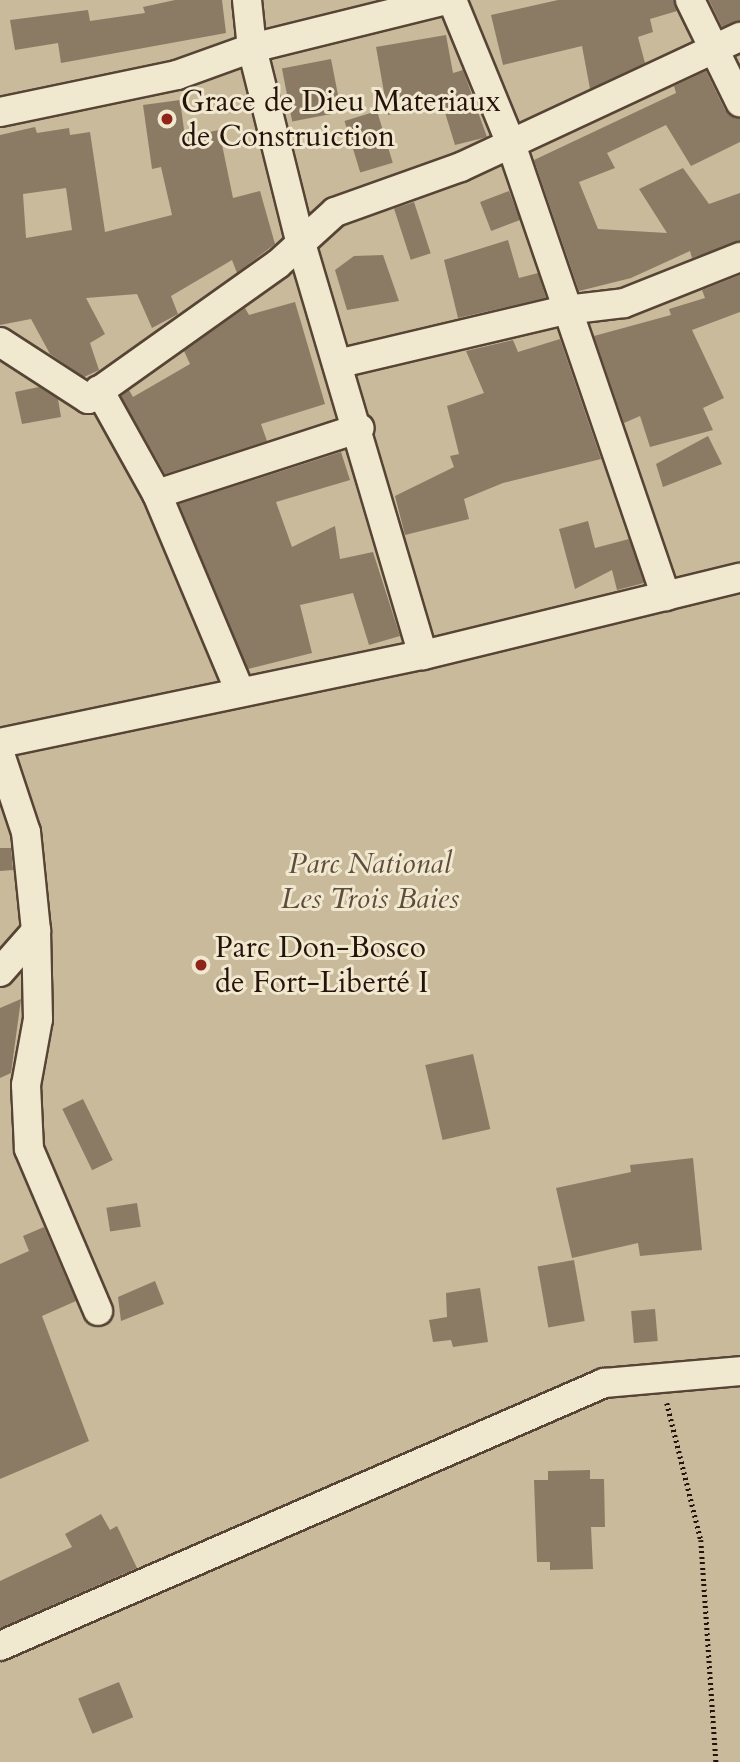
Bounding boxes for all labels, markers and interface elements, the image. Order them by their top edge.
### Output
place label: Grace de Dieu Materiaux de Construiction [181,84,501,154]
marker: Grace de Dieu Materiaux de Construiction [159,111,175,127]
park label: Parc National Les Trois Baies [281,846,459,916]
place label: Parc Don-Bosco de Fort-Liberté I [215,930,428,1000]
marker: Parc Don-Bosco de Fort-Liberté I [193,957,209,973]

